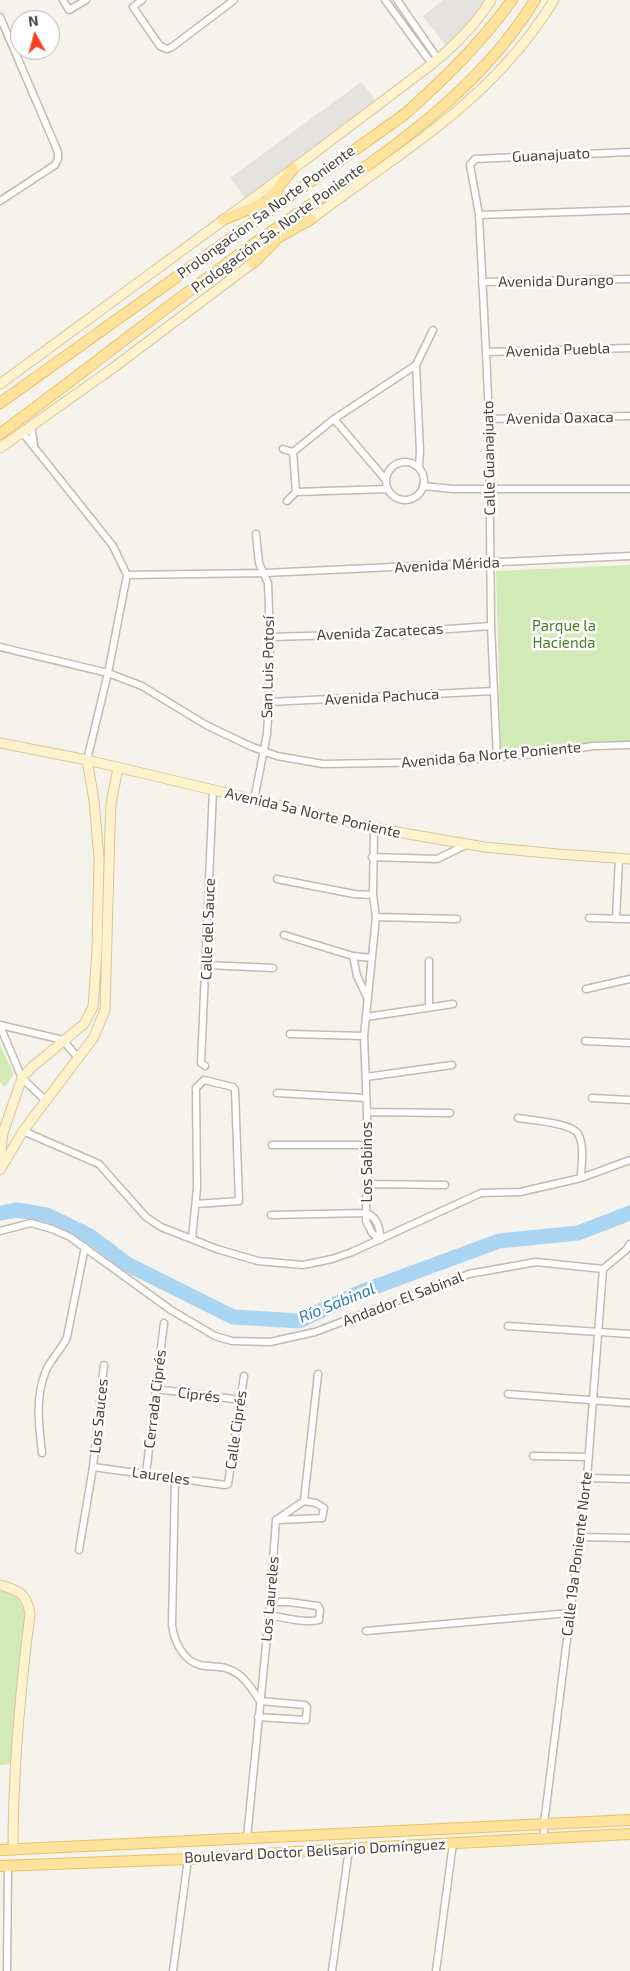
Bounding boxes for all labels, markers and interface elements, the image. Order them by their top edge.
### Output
north arrow [10,10,60,60]
text: N [27,12,39,30]
street label: Prolongacion 5a Norte Poniente [174,141,358,283]
street label: Guanajuato [512,144,590,166]
street label: Prologación 5a. Norte Poniente [188,159,368,297]
street label: Avenida Durango [498,271,614,291]
street label: Avenida Puebla [506,339,610,361]
street label: Calle Guanajuato [479,400,499,516]
street label: Avenida Oaxaca [506,408,614,428]
street label: Avenida Mérida [394,553,500,577]
street label: San Luis Potosí [258,616,278,718]
park label: Parque la Hacienda [532,617,596,652]
street label: Avenida Zacatecas [316,620,444,644]
street label: Avenida Pachuca [324,685,440,709]
street label: Avenida 6a Norte Poniente [400,738,582,772]
street label: Avenida 5a Norte Poniente [223,784,403,842]
street label: Calle del Sauce [197,878,219,980]
street label: Los Sabinos [358,1122,376,1202]
street label: Andador El Sabinal [340,1268,466,1330]
water label: Río Sabinal [296,1279,378,1327]
street label: Cerrada Ciprés [140,1349,170,1449]
street label: Los Sauces [86,1378,112,1454]
street label: Ciprés [177,1383,221,1407]
street label: Calle Ciprés [222,1389,250,1471]
street label: Laureles [131,1463,191,1489]
street label: Calle 19a Poniente Norte [558,1471,596,1637]
street label: Los Laureles [257,1556,283,1642]
street label: Boulevard Doctor Belisario Domínguez [184,1835,446,1867]

